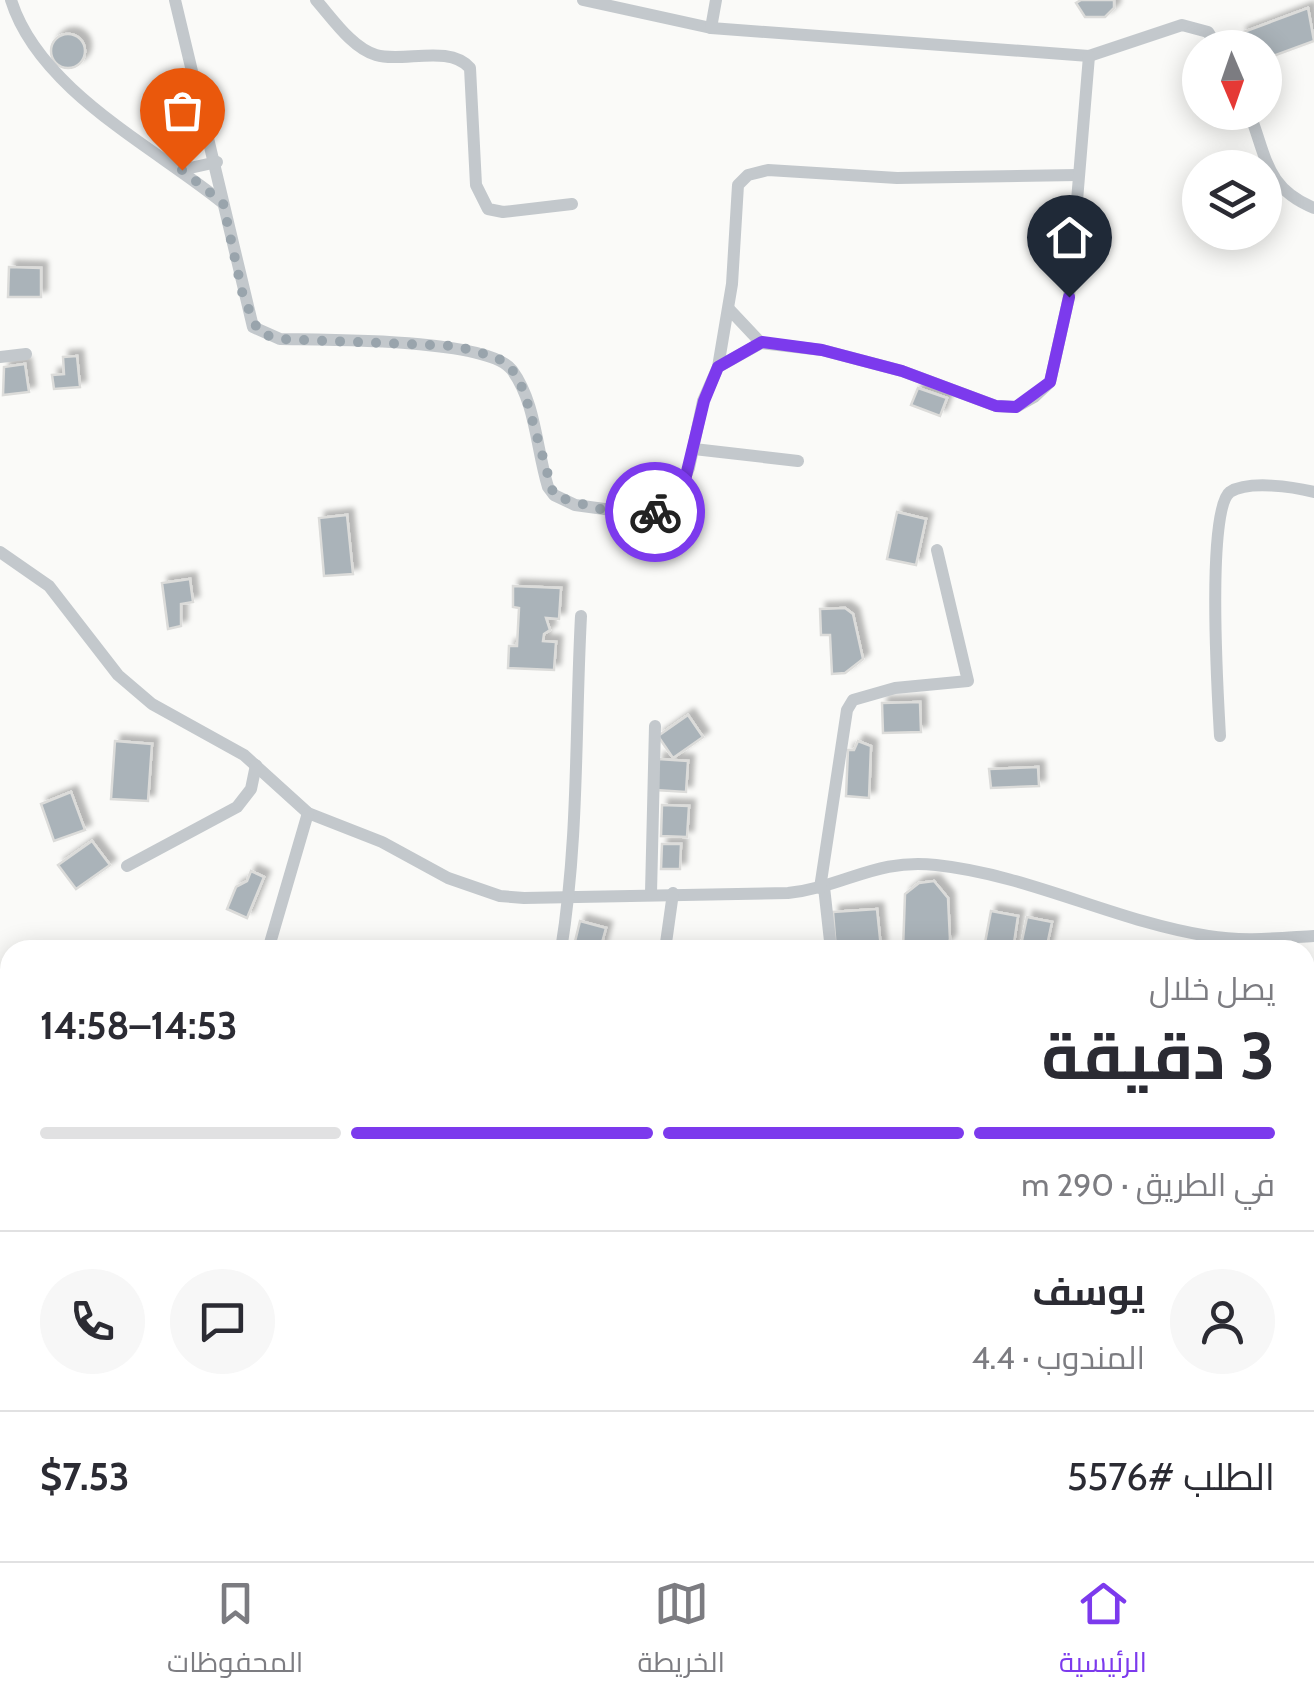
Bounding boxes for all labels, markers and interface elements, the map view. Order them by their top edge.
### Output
north arrow [1182,30,1282,130]
map controls [1182,30,1282,250]
pin [140,68,225,171]
icon: bag [155,83,210,138]
button: layers [1182,150,1282,250]
pin [1027,195,1112,298]
icon: home [1042,210,1097,265]
courier [605,462,705,562]
icon: bike [628,485,683,540]
text: يصل خلال [1149,969,1275,1008]
text: 14:53–14:58 [40,1002,237,1049]
text: 3 دقيقة [1042,1016,1275,1095]
text: في الطريق · 290 m [1021,1165,1275,1204]
text: يوسف [1032,1268,1145,1315]
button: phone [40,1269,145,1374]
button: chat [170,1269,275,1374]
button: person [1170,1269,1275,1374]
text: المندوب · 4.4 [972,1338,1145,1377]
text: $7.53 [40,1453,129,1500]
text: الطلب #5576 [1067,1453,1275,1500]
tab: المحفوظات [167,1576,303,1688]
tab: الخريطة [638,1576,725,1688]
tab: الرئيسية [1059,1576,1147,1688]

